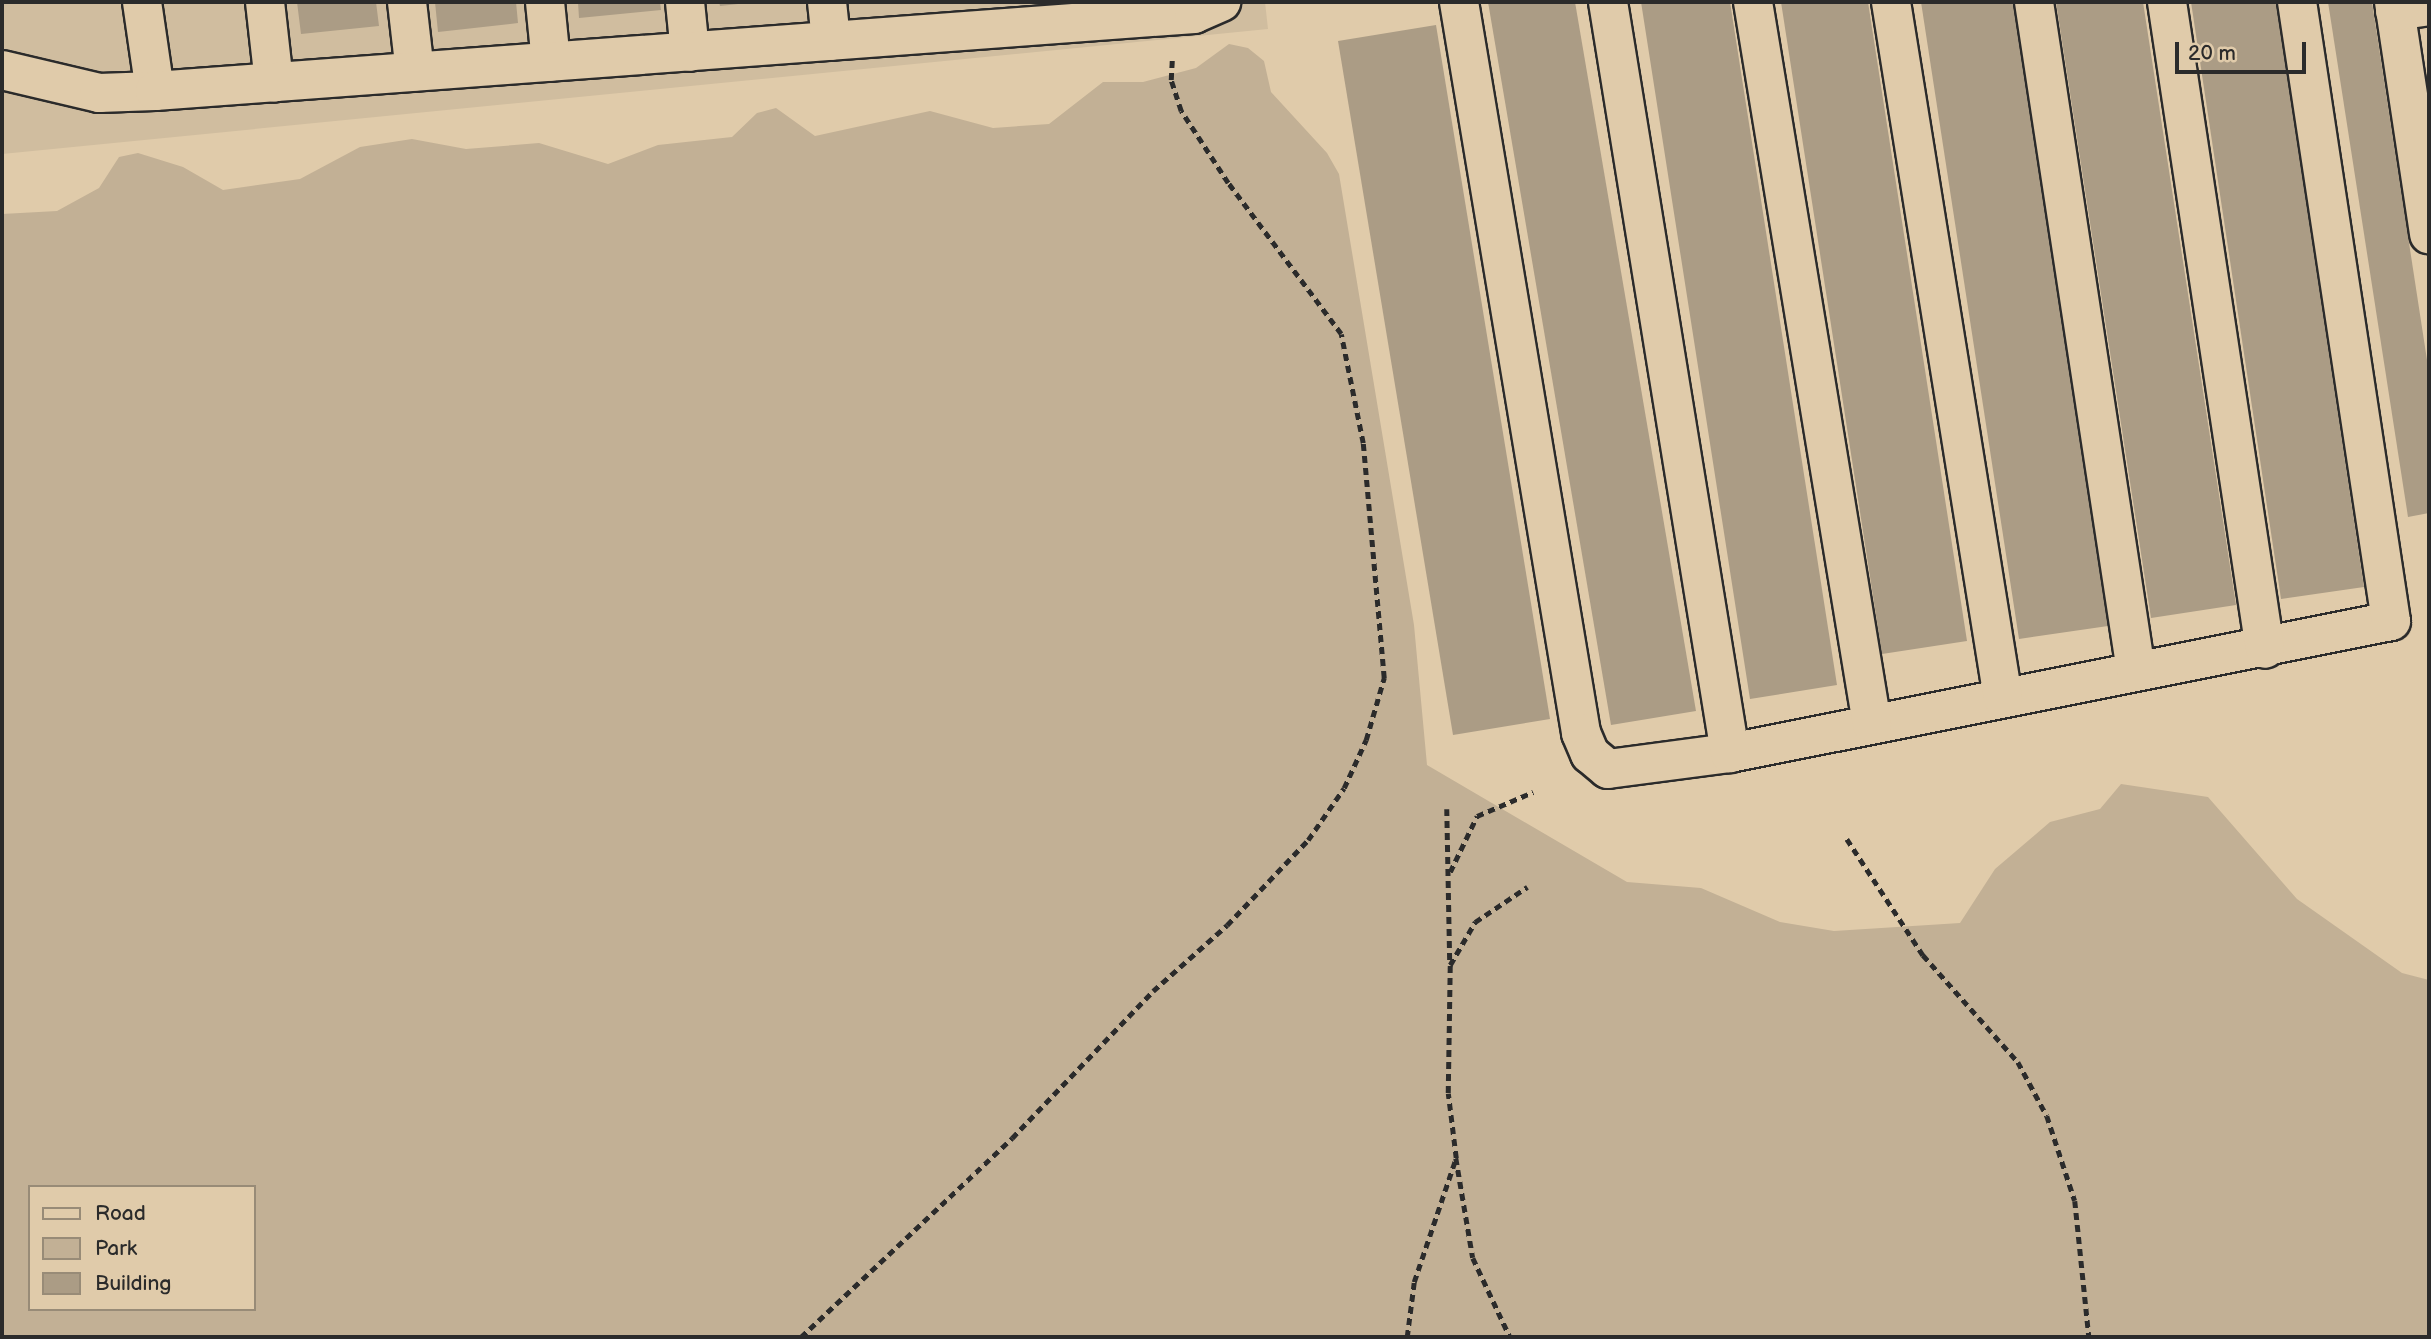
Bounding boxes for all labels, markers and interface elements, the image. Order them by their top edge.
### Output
scale bar [2179,28,2310,72]
text: 20 m [2188,41,2236,66]
legend [28,1185,256,1311]
text: Road [95,1201,146,1226]
text: Park [95,1236,137,1261]
text: Building [95,1271,171,1296]

